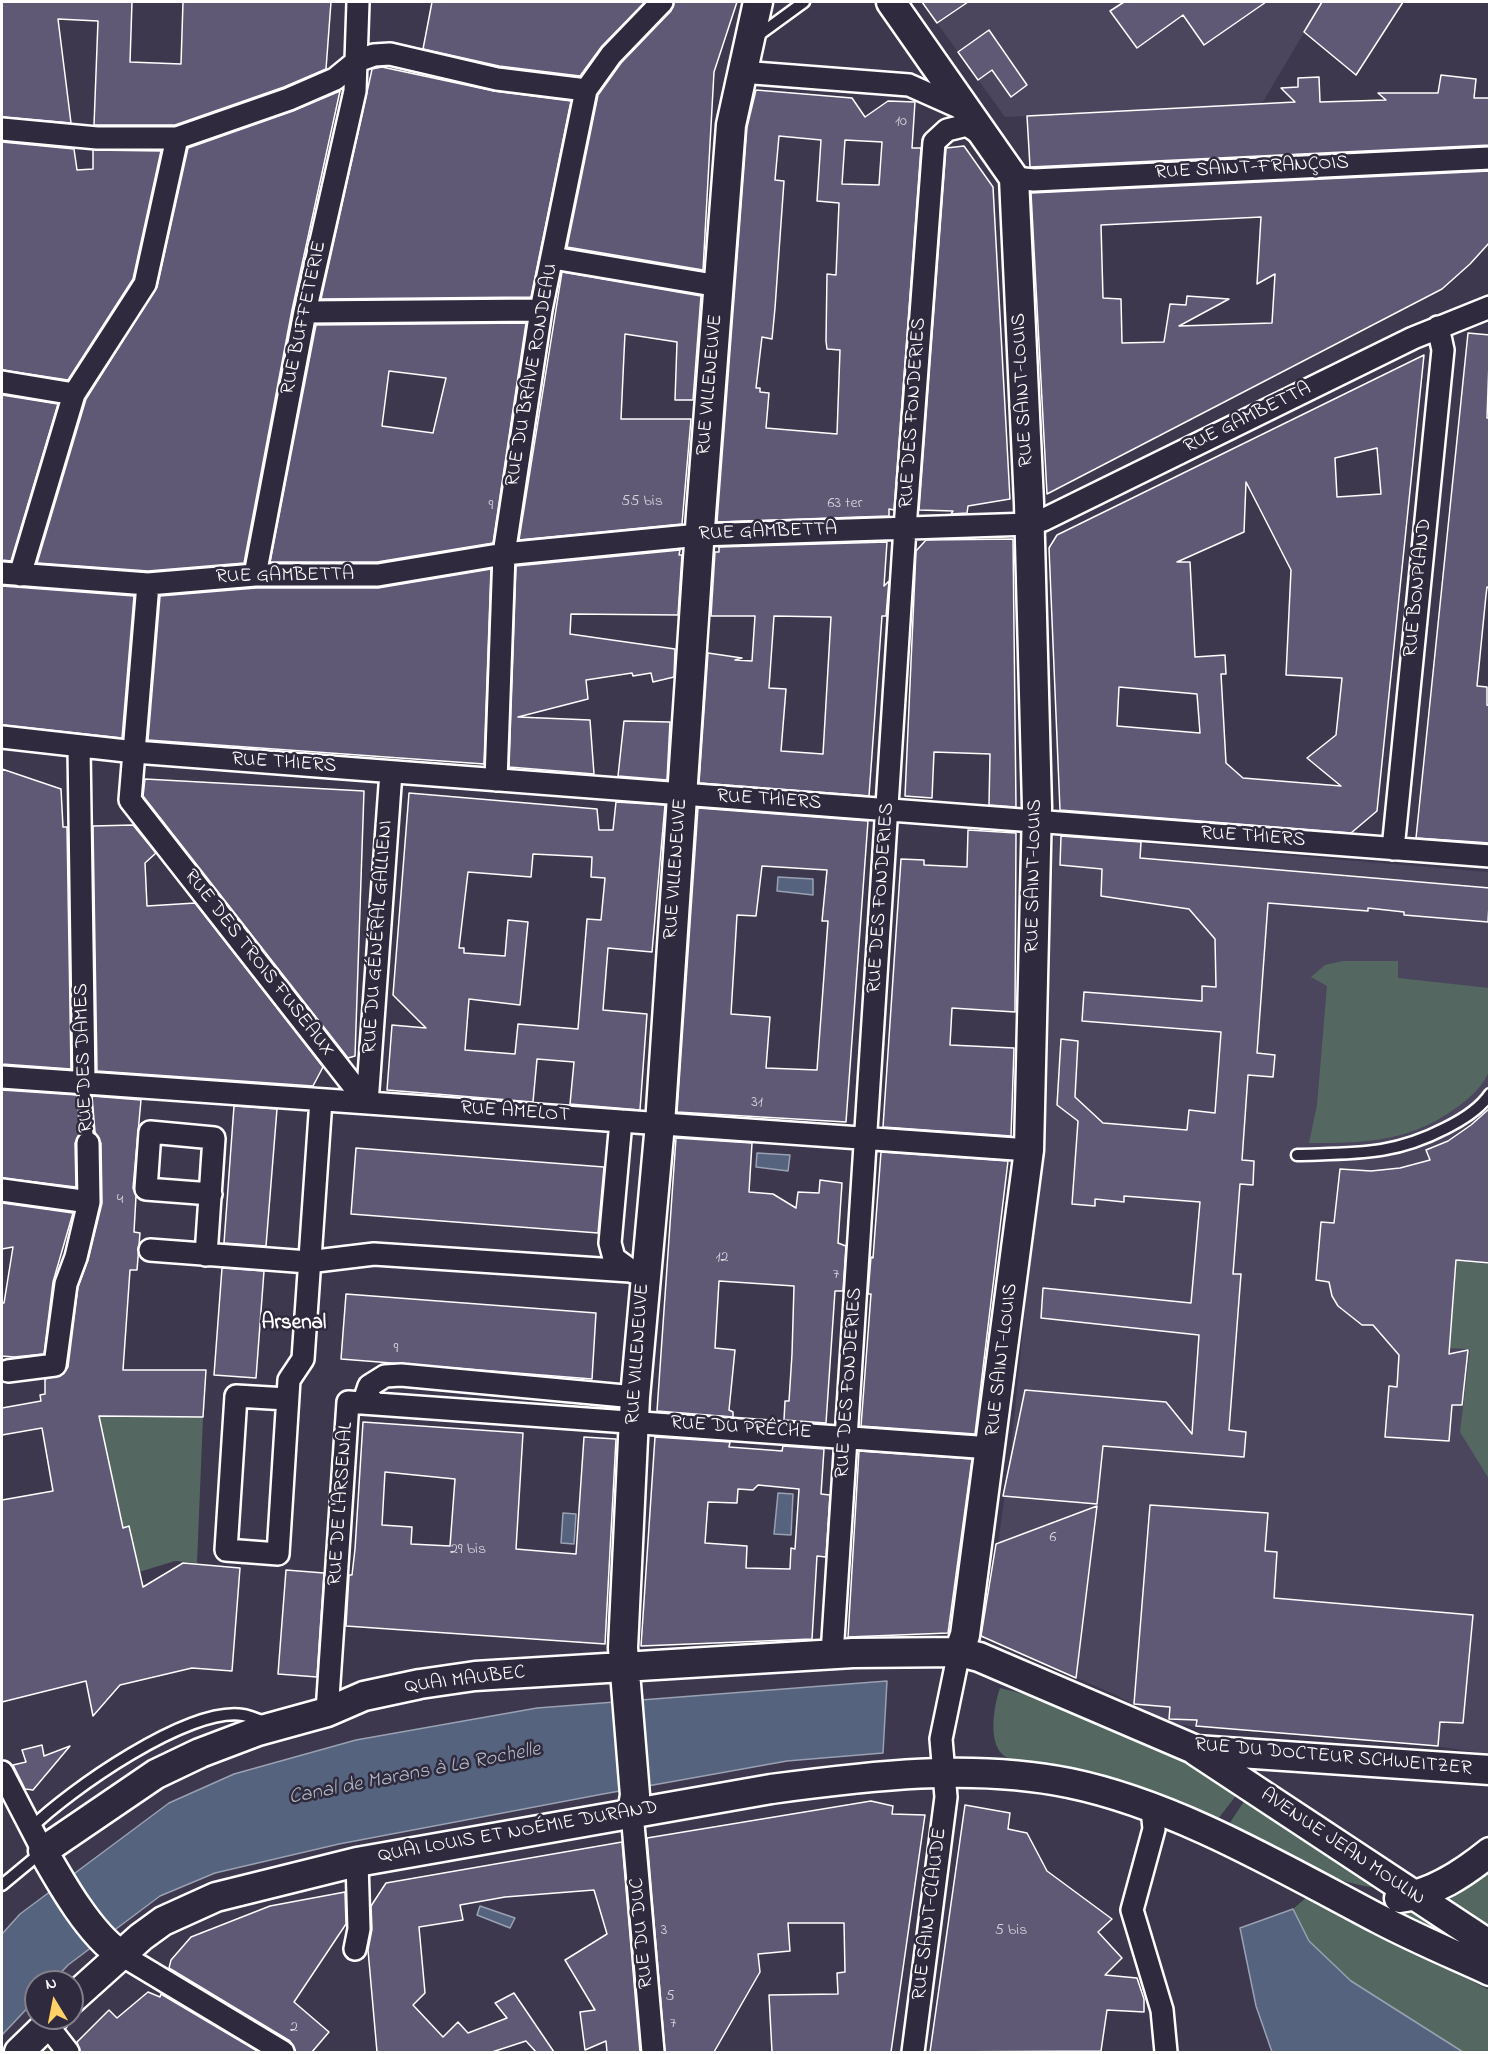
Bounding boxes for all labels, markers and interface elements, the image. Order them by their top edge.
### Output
house number: 10 [895,112,907,132]
street label: RUE SAINT-FRANÇOIS [1154,152,1350,186]
street label: RUE BUFFETERIE [277,239,333,397]
street label: RUE DU BRAVE RONDEAU [502,262,564,488]
street label: RUE VILLENEUVE [693,313,729,457]
street label: RUE SAINT-LOUIS [1008,313,1040,467]
street label: RUE DES FONDERIES [895,317,933,509]
street label: RUE GAMBETTA [1180,378,1316,460]
house number: 55 bis [621,492,663,512]
house number: 63 ter [827,494,863,514]
house number: 9 [489,496,493,516]
street label: RUE BONPLAND [1400,518,1438,658]
street label: RUE GAMBETTA [698,519,838,547]
street label: RUE GAMBETTA [215,564,355,590]
street label: RUE THIERS [231,748,337,780]
street label: RUE THIERS [716,785,822,817]
street label: RUE VILLENEUVE [660,798,694,940]
street label: RUE SAINT-LOUIS [1022,799,1048,953]
street label: RUE DES FONDERIES [863,802,901,994]
street label: RUE DU GÉNÉRAL GALLIENI [359,820,399,1054]
street label: RUE THIERS [1200,822,1306,854]
street label: RUE DES TROIS FUSEAUX [177,866,339,1062]
street label: RUE DES DAMES [70,983,100,1133]
house number: 31 [751,1093,763,1113]
street label: RUE AMELOT [460,1097,570,1129]
house number: 4 [117,1190,123,1210]
house number: 12 [715,1248,729,1268]
house number: 7 [833,1265,839,1285]
street label: RUE SAINT-LOUIS [982,1282,1024,1438]
street label: RUE VILLENEUVE [622,1283,656,1425]
street label: RUE DES FONDERIES [831,1287,869,1479]
district label: Arsenal [262,1312,326,1338]
house number: 9 [394,1339,398,1359]
street label: RUE DU PRÊCHE [670,1412,812,1446]
street label: RUE DE L'ARSENAL [324,1422,360,1586]
house number: 6 [1049,1528,1057,1548]
house number: 29 bis [450,1540,486,1560]
street label: QUAI MAUBEC [403,1662,527,1700]
street label: RUE DU DOCTEUR SCHWEITZER [1193,1734,1473,1782]
water label: Canal de Marans à La Rochelle [287,1738,543,1812]
street label: AVENUE JEAN MOULIN [1255,1784,1429,1912]
street label: QUAI LOUIS ET NOÉMIE DURAND [376,1797,660,1869]
street label: RUE SAINT-CLAUDE [909,1827,953,2001]
street label: RUE DU DUC [626,1876,660,1990]
house number: 3 [661,1921,667,1941]
house number: 5 bis [995,1921,1027,1941]
north arrow [24,1970,84,2030]
text: N [44,1971,59,1997]
house number: 5 [665,1987,675,2007]
house number: 7 [670,2014,676,2034]
house number: 2 [290,2018,298,2038]

